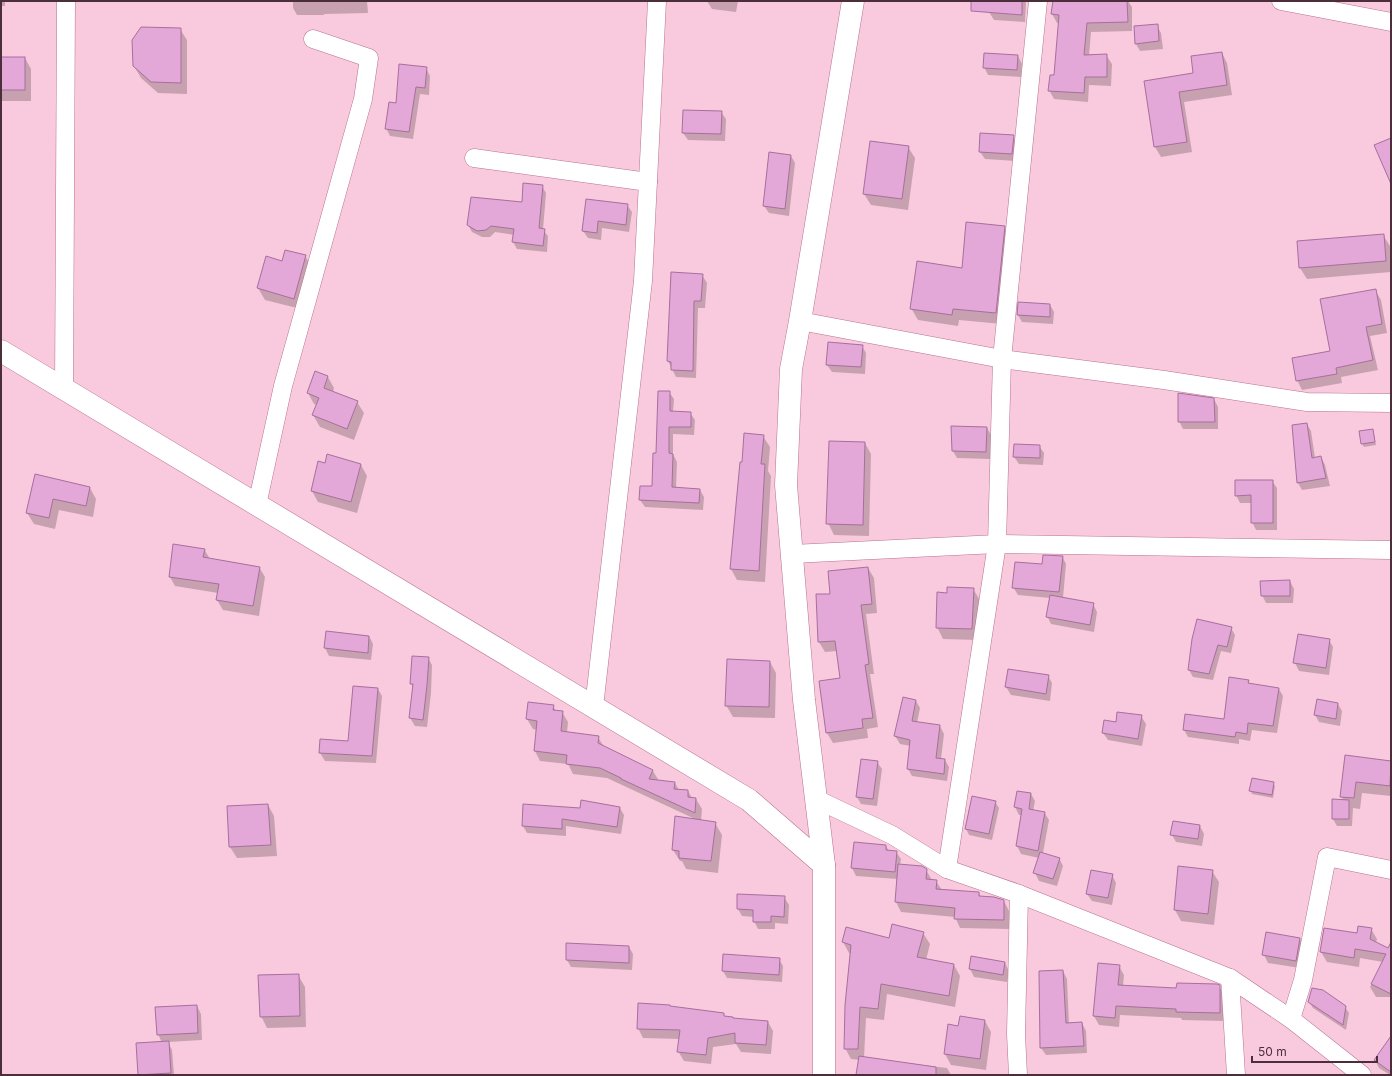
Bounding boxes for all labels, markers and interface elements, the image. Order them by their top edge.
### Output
scale bar [1252,1038,1377,1064]
text: 50 m [1258,1044,1287,1059]

